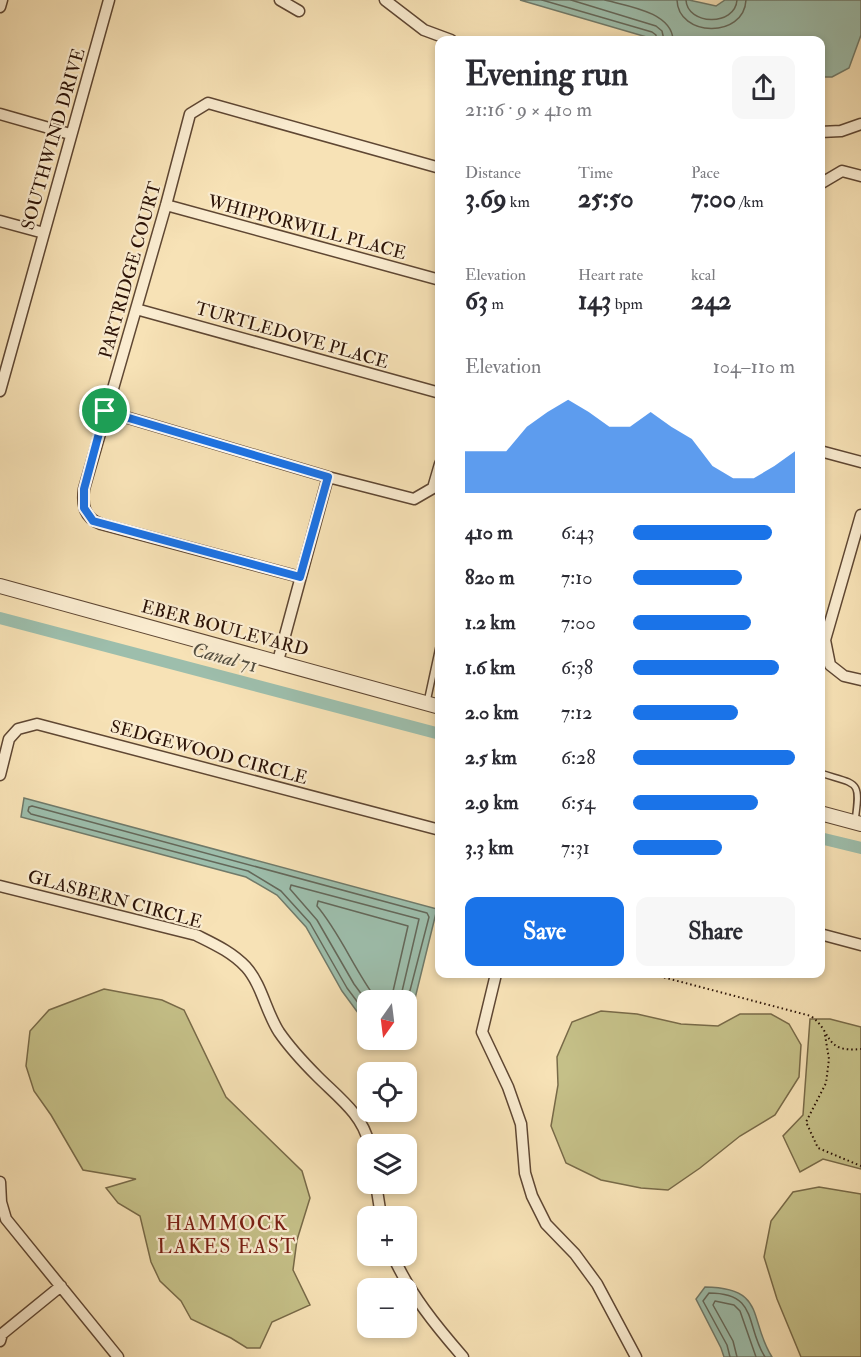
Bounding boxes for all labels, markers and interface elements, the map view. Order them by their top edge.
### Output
street label: SOUTHWIND DRIVE [16,46,90,233]
text: Evening run [465,54,628,95]
button: share [732,56,795,119]
text: 21:16 · 9 × 410 m [465,97,592,122]
text: Distance [465,163,521,183]
text: Time [578,163,613,183]
text: Pace [691,163,720,183]
street label: PARTRIDGE COURT [94,179,167,361]
text: 3.69 [465,183,506,215]
text: 25:50 [578,183,634,215]
text: 7:00 [691,183,736,215]
street label: WHIPPORWILL PLACE [204,190,409,265]
text: km [506,192,530,212]
text: /km [736,192,764,212]
text: Elevation [465,265,526,285]
text: Heart rate [578,265,643,285]
text: kcal [691,265,716,285]
text: 63 [465,285,488,317]
text: 143 [578,285,611,317]
text: 242 [691,285,731,317]
text: m [488,294,504,314]
text: bpm [611,294,643,314]
street label: TURTLEDOVE PLACE [193,297,391,374]
text: Elevation [465,354,541,379]
text: 104–110 m [713,354,795,379]
pin [79,385,130,436]
icon: arrive [88,394,121,427]
text: 410 m [465,520,513,545]
text: 6:43 [561,520,595,545]
text: 820 m [465,565,515,590]
text: 7:10 [561,565,592,590]
street label: EBER BOULEVARD [139,595,311,662]
text: 1.2 km [465,610,515,635]
text: 7:00 [561,610,596,635]
water label: Canal 71 [189,637,260,678]
text: 1.6 km [465,655,515,680]
text: 6:38 [561,655,593,680]
text: 2.0 km [465,700,519,725]
text: 7:12 [561,700,592,725]
street label: SEDGEWOOD CIRCLE [108,715,310,790]
text: 2.5 km [465,745,517,770]
text: 6:28 [561,745,596,770]
text: 2.9 km [465,790,519,815]
text: 6:54 [561,790,595,815]
text: 3.3 km [465,835,513,860]
text: 7:31 [561,835,590,860]
street label: GLASBERN CIRCLE [25,865,205,934]
button: Save [465,897,624,966]
button: Share [636,897,795,966]
north arrow [357,990,417,1050]
map controls [357,990,417,1338]
button: locate [357,1062,417,1122]
button: layers [357,1134,417,1194]
button: + [357,1206,417,1266]
district label: HAMMOCK LAKES EAST [157,1211,297,1259]
button: − [357,1278,417,1338]

